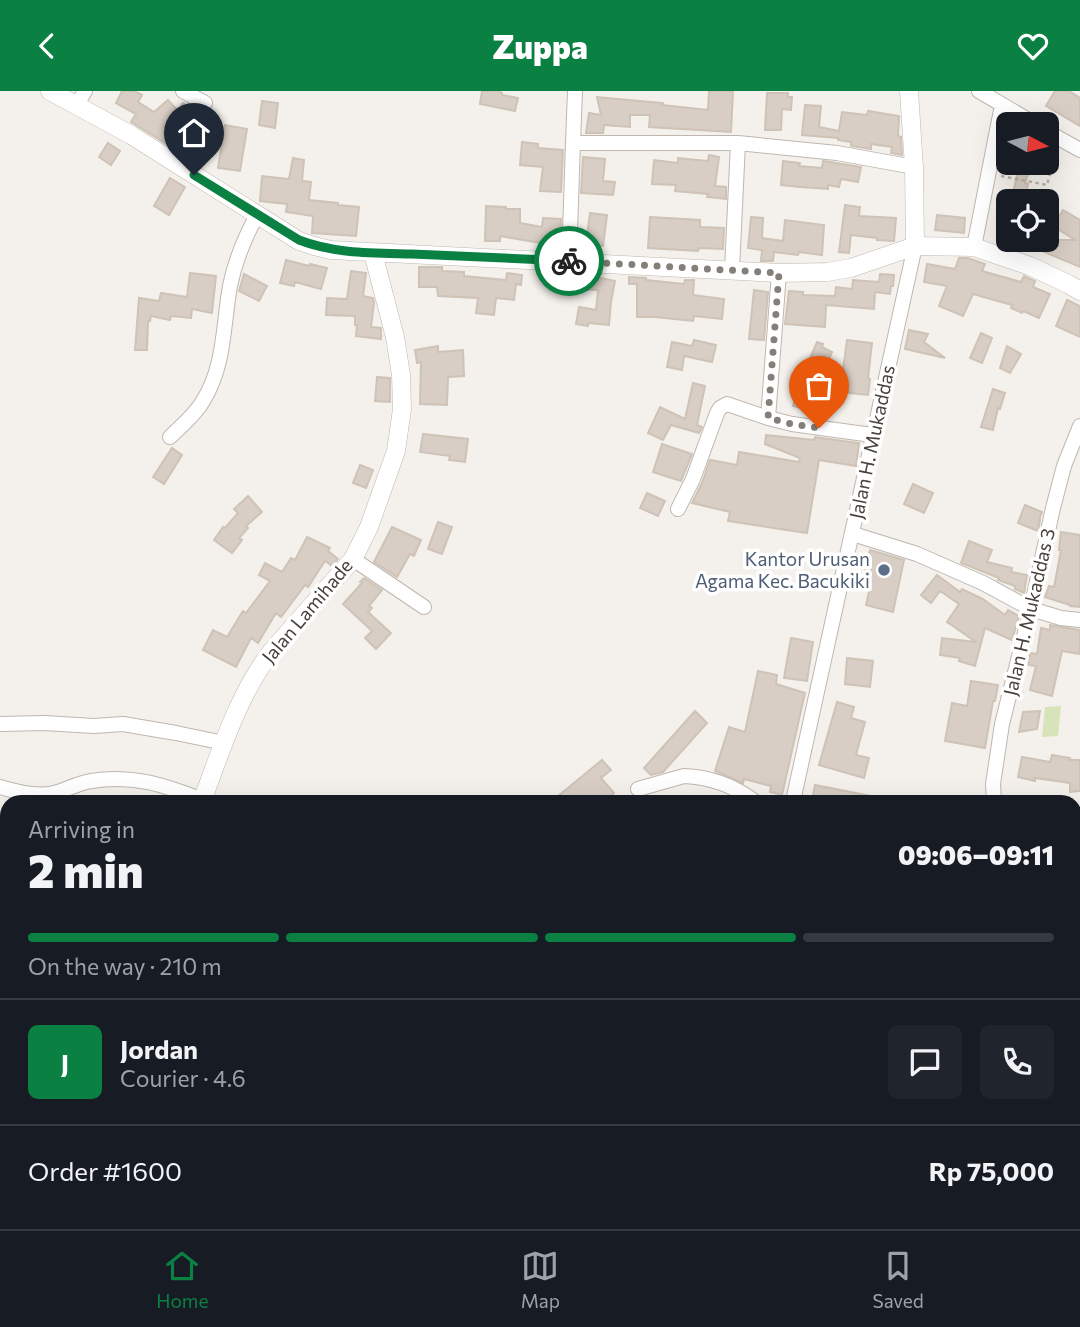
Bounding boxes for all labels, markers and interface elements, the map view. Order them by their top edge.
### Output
text: Zuppa [492,26,588,66]
icon: back [28,27,66,65]
icon: heart [1014,27,1052,65]
pin [164,103,224,175]
north arrow [996,112,1059,175]
map controls [996,112,1059,252]
icon: home [175,114,213,152]
button: locate [996,189,1059,252]
courier [534,226,604,296]
icon: bike [550,242,588,280]
pin [789,356,849,428]
street label: Jalan H. Mukaddas [844,363,899,521]
icon: bag [800,367,838,405]
street label: Jalan H. Mukaddas 3 [998,526,1059,698]
place label: Kantor Urusan Agama Kec. Bacukiki [695,547,870,592]
street label: Jalan Lamihade [256,554,357,667]
marker: Kantor Urusan Agama Kec. Bacukiki [876,562,892,578]
text: Arriving in [28,815,135,843]
text: 09:06–09:11 [898,839,1054,870]
text: 2 min [28,841,144,897]
text: On the way · 210 m [28,952,222,980]
button: chat [888,1025,962,1099]
button: phone [980,1025,1054,1099]
text: Jordan [120,1033,198,1064]
text: J [61,1047,69,1078]
text: Courier · 4.6 [120,1064,246,1092]
text: Order #1600 [28,1155,182,1186]
text: Rp 75,000 [929,1155,1054,1186]
tab: Home [156,1247,208,1312]
tab: Map [521,1247,560,1312]
tab: Saved [872,1247,924,1312]

